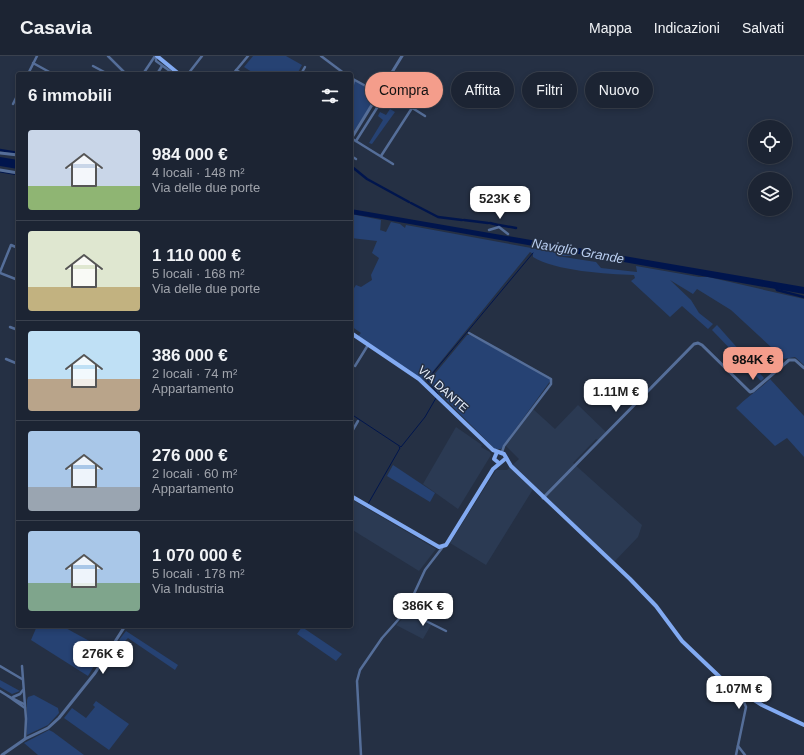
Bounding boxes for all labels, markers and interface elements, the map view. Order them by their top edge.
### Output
text: Casavia [20,17,92,38]
text: Mappa [589,20,632,36]
text: Indicazioni [654,20,720,36]
text: Salvati [742,20,784,36]
chip: Compra [365,72,443,108]
chip: Affitta [451,72,514,108]
chip: Filtri [522,72,577,108]
chip: Nuovo [585,72,653,108]
icon: filters [319,85,341,107]
text: 6 immobili [28,86,112,105]
map controls [748,120,792,216]
button: locate [748,120,792,164]
text: 984 000 € [152,145,228,164]
icon: home [60,146,108,194]
text: 4 locali · 148 m² [152,165,244,180]
button: layers [748,172,792,216]
text: Via delle due porte [152,180,260,195]
pin: 523K € [467,186,533,220]
text: 523K € [479,191,521,206]
water label: Naviglio Grande [531,236,625,266]
text: 1 110 000 € [152,246,241,265]
icon: home [60,247,108,295]
text: 5 locali · 168 m² [152,266,244,281]
text: Via delle due porte [152,281,260,296]
text: 386 000 € [152,346,228,365]
icon: home [60,347,108,395]
pin: 984K € [720,347,786,381]
text: 984K € [732,352,774,367]
street label: VIA DANTE [415,363,471,415]
text: 2 locali · 74 m² [152,366,237,381]
pin: 1.11M € [579,379,653,413]
text: Appartamento [152,381,234,396]
text: 1.11M € [593,384,639,399]
text: 276 000 € [152,446,228,465]
icon: home [60,447,108,495]
text: 2 locali · 60 m² [152,466,237,481]
text: Appartamento [152,481,234,496]
text: 1 070 000 € [152,546,242,565]
icon: home [60,547,108,595]
text: 5 locali · 178 m² [152,566,244,581]
text: Via Industria [152,581,224,596]
pin: 386K € [390,593,456,627]
text: 386K € [402,598,444,613]
pin: 276K € [70,641,136,675]
text: 276K € [82,646,124,661]
pin: 1.07M € [702,676,776,710]
text: 1.07M € [716,681,762,696]

